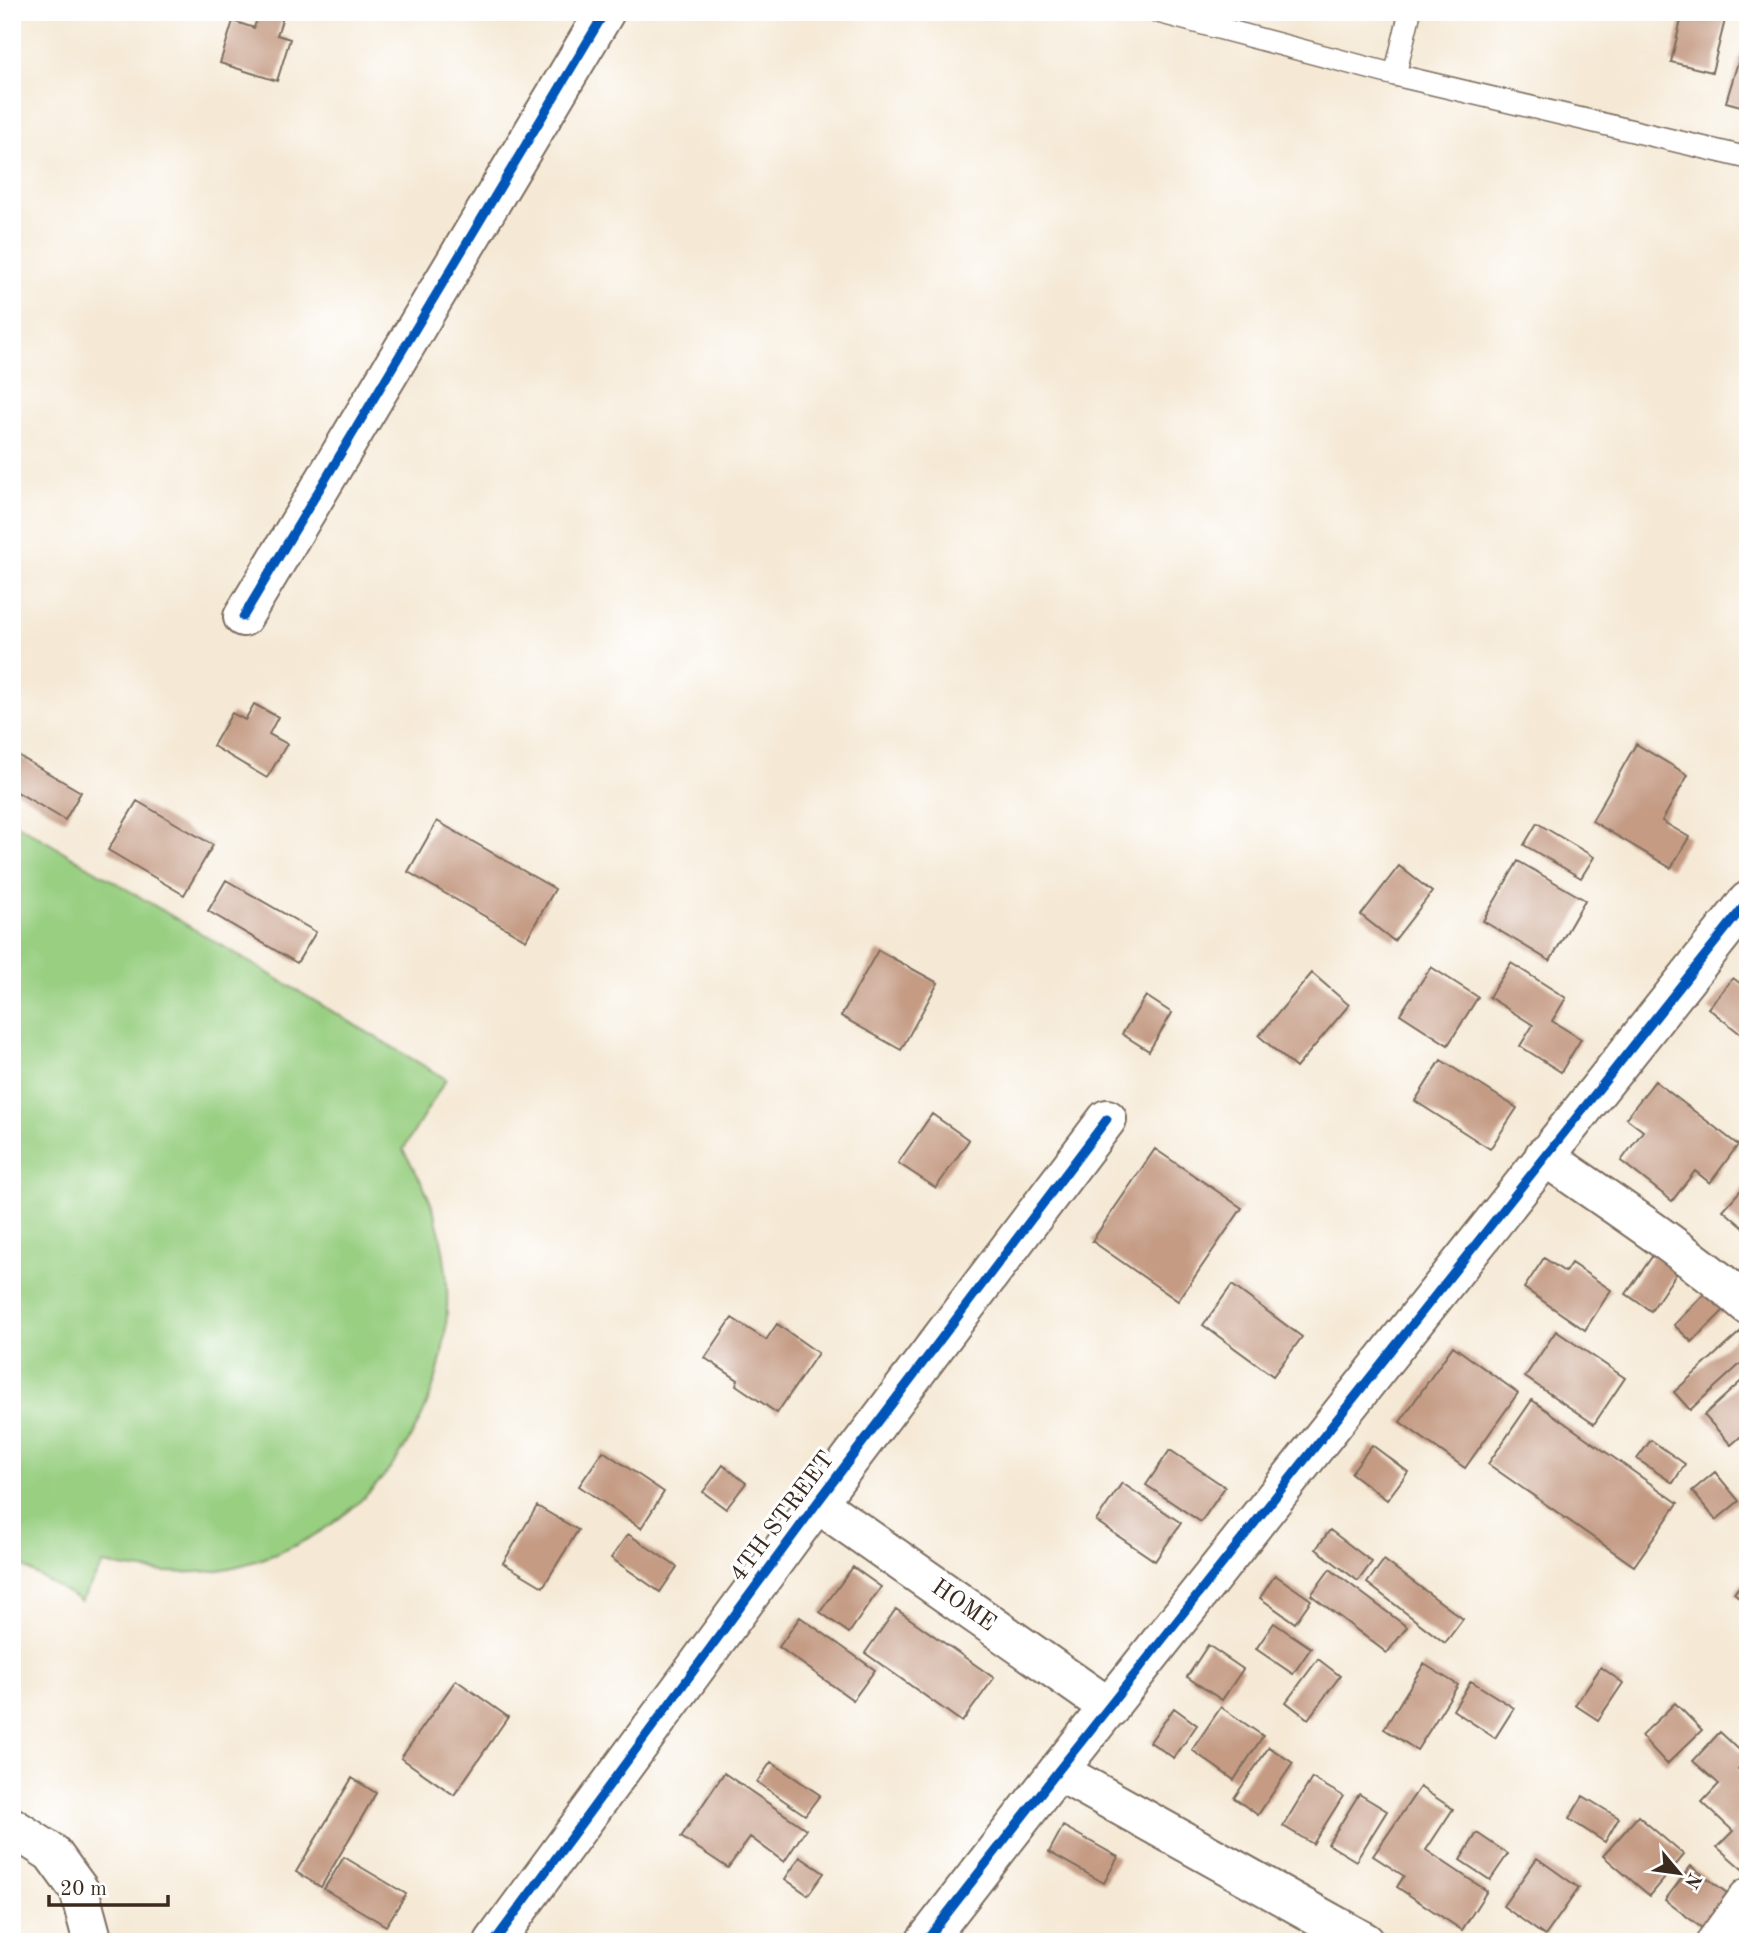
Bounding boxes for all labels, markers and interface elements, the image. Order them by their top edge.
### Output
street label: 4TH STREET [726,1447,840,1587]
street label: HOME [926,1575,1000,1637]
north arrow [1644,1839,1714,1909]
scale bar [49,1863,168,1907]
text: N [1680,1869,1704,1891]
text: 20 m [60,1879,107,1900]

